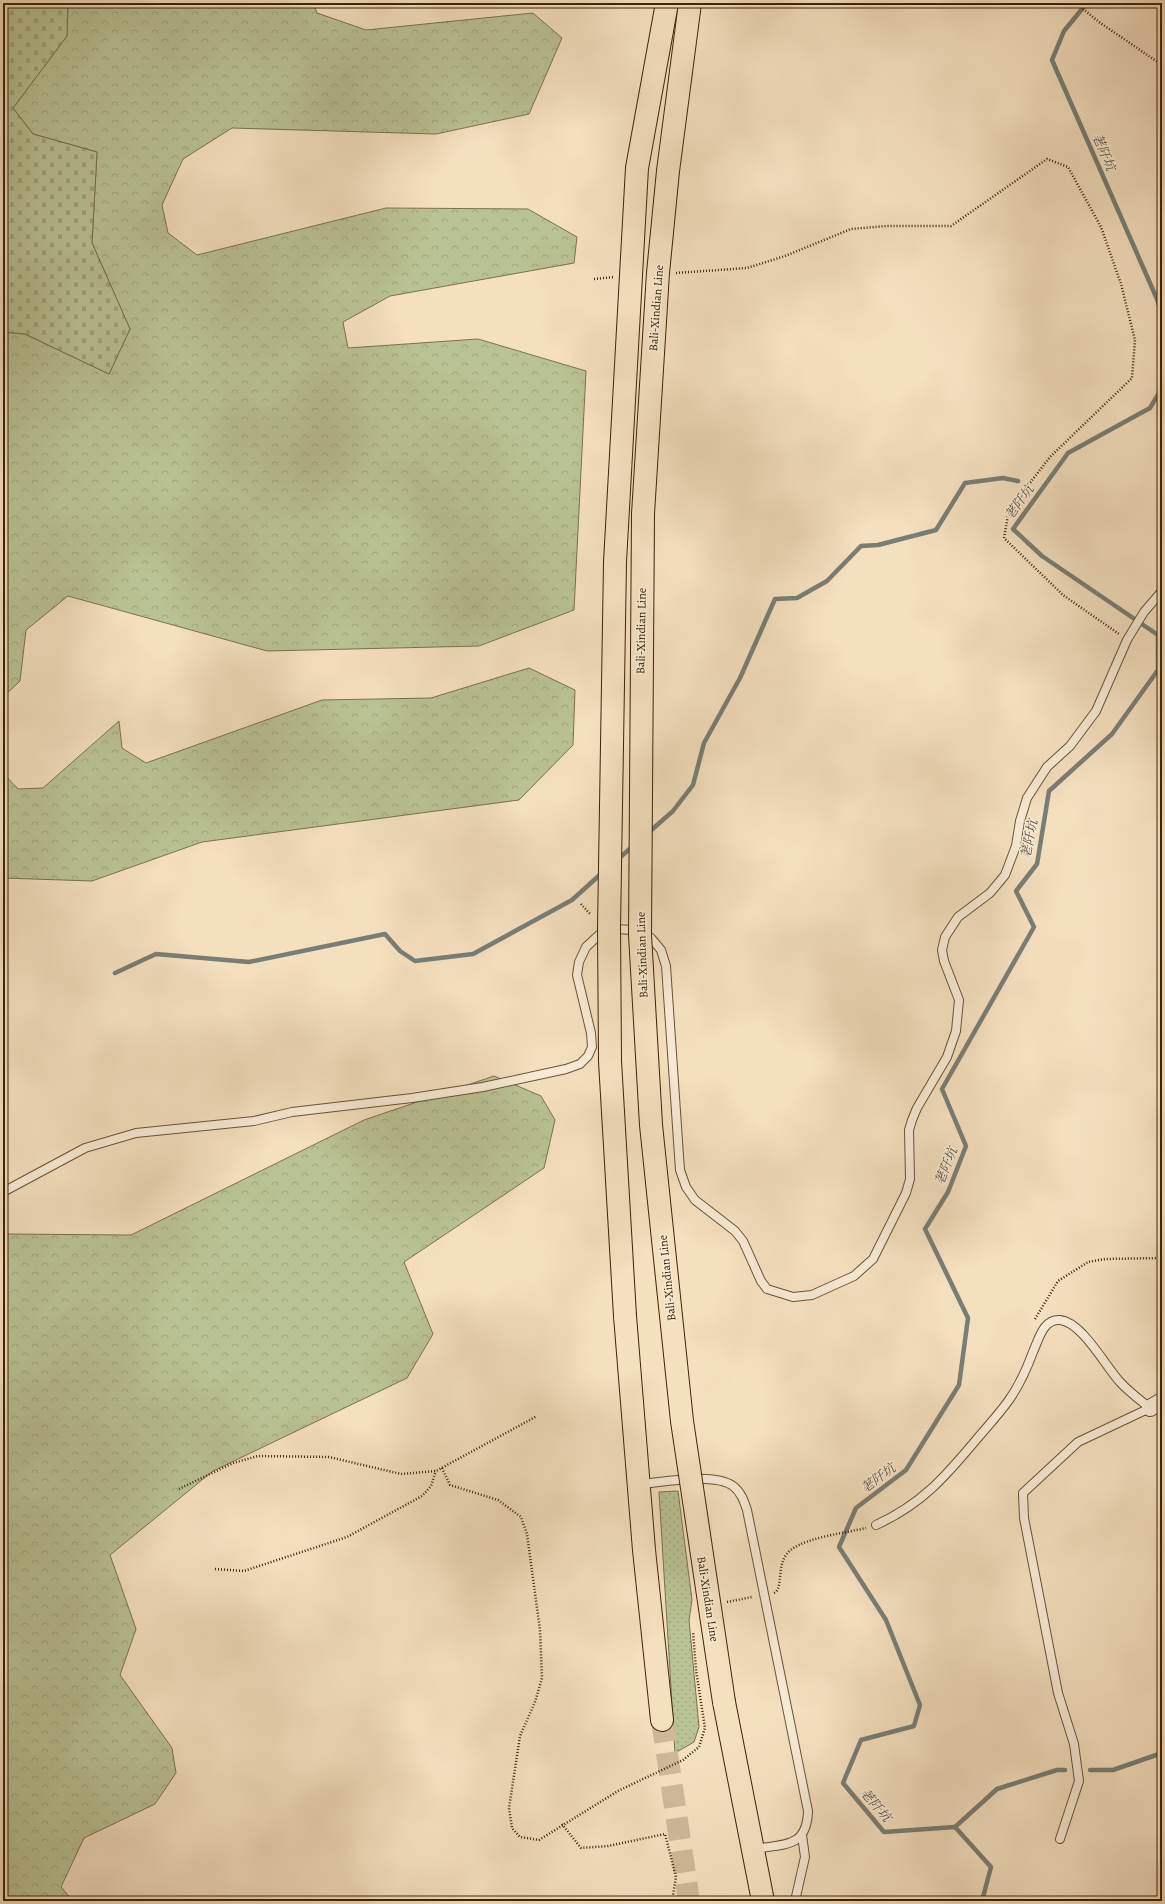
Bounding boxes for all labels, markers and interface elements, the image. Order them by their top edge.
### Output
water label: 荖阡坑 [1089,131,1120,175]
street label: Bali-Xindian Line [645,264,667,352]
water label: 荖阡坑 [1001,480,1039,523]
street label: Bali-Xindian Line [632,588,650,674]
water label: 荖阡坑 [1017,816,1041,860]
street label: Bali-Xindian Line [632,911,652,999]
water label: 荖阡坑 [931,1143,962,1187]
street label: Bali-Xindian Line [655,1234,679,1322]
water label: 荖阡坑 [857,1458,900,1497]
street label: Bali-Xindian Line [693,1555,723,1643]
water label: 荖阡坑 [857,1785,897,1827]

